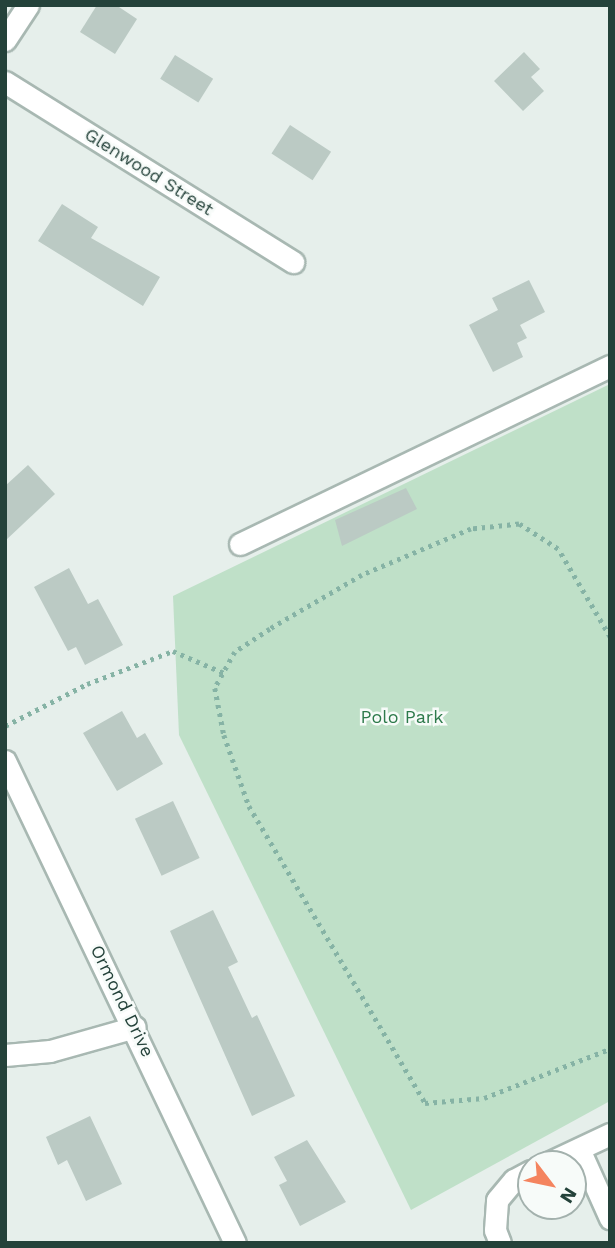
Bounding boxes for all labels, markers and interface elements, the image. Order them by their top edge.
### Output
street label: Glenwood Street [81,124,217,220]
park label: Polo Park [361,706,443,728]
street label: Ormond Drive [86,941,158,1061]
north arrow [517,1150,587,1220]
text: N [555,1183,582,1207]

